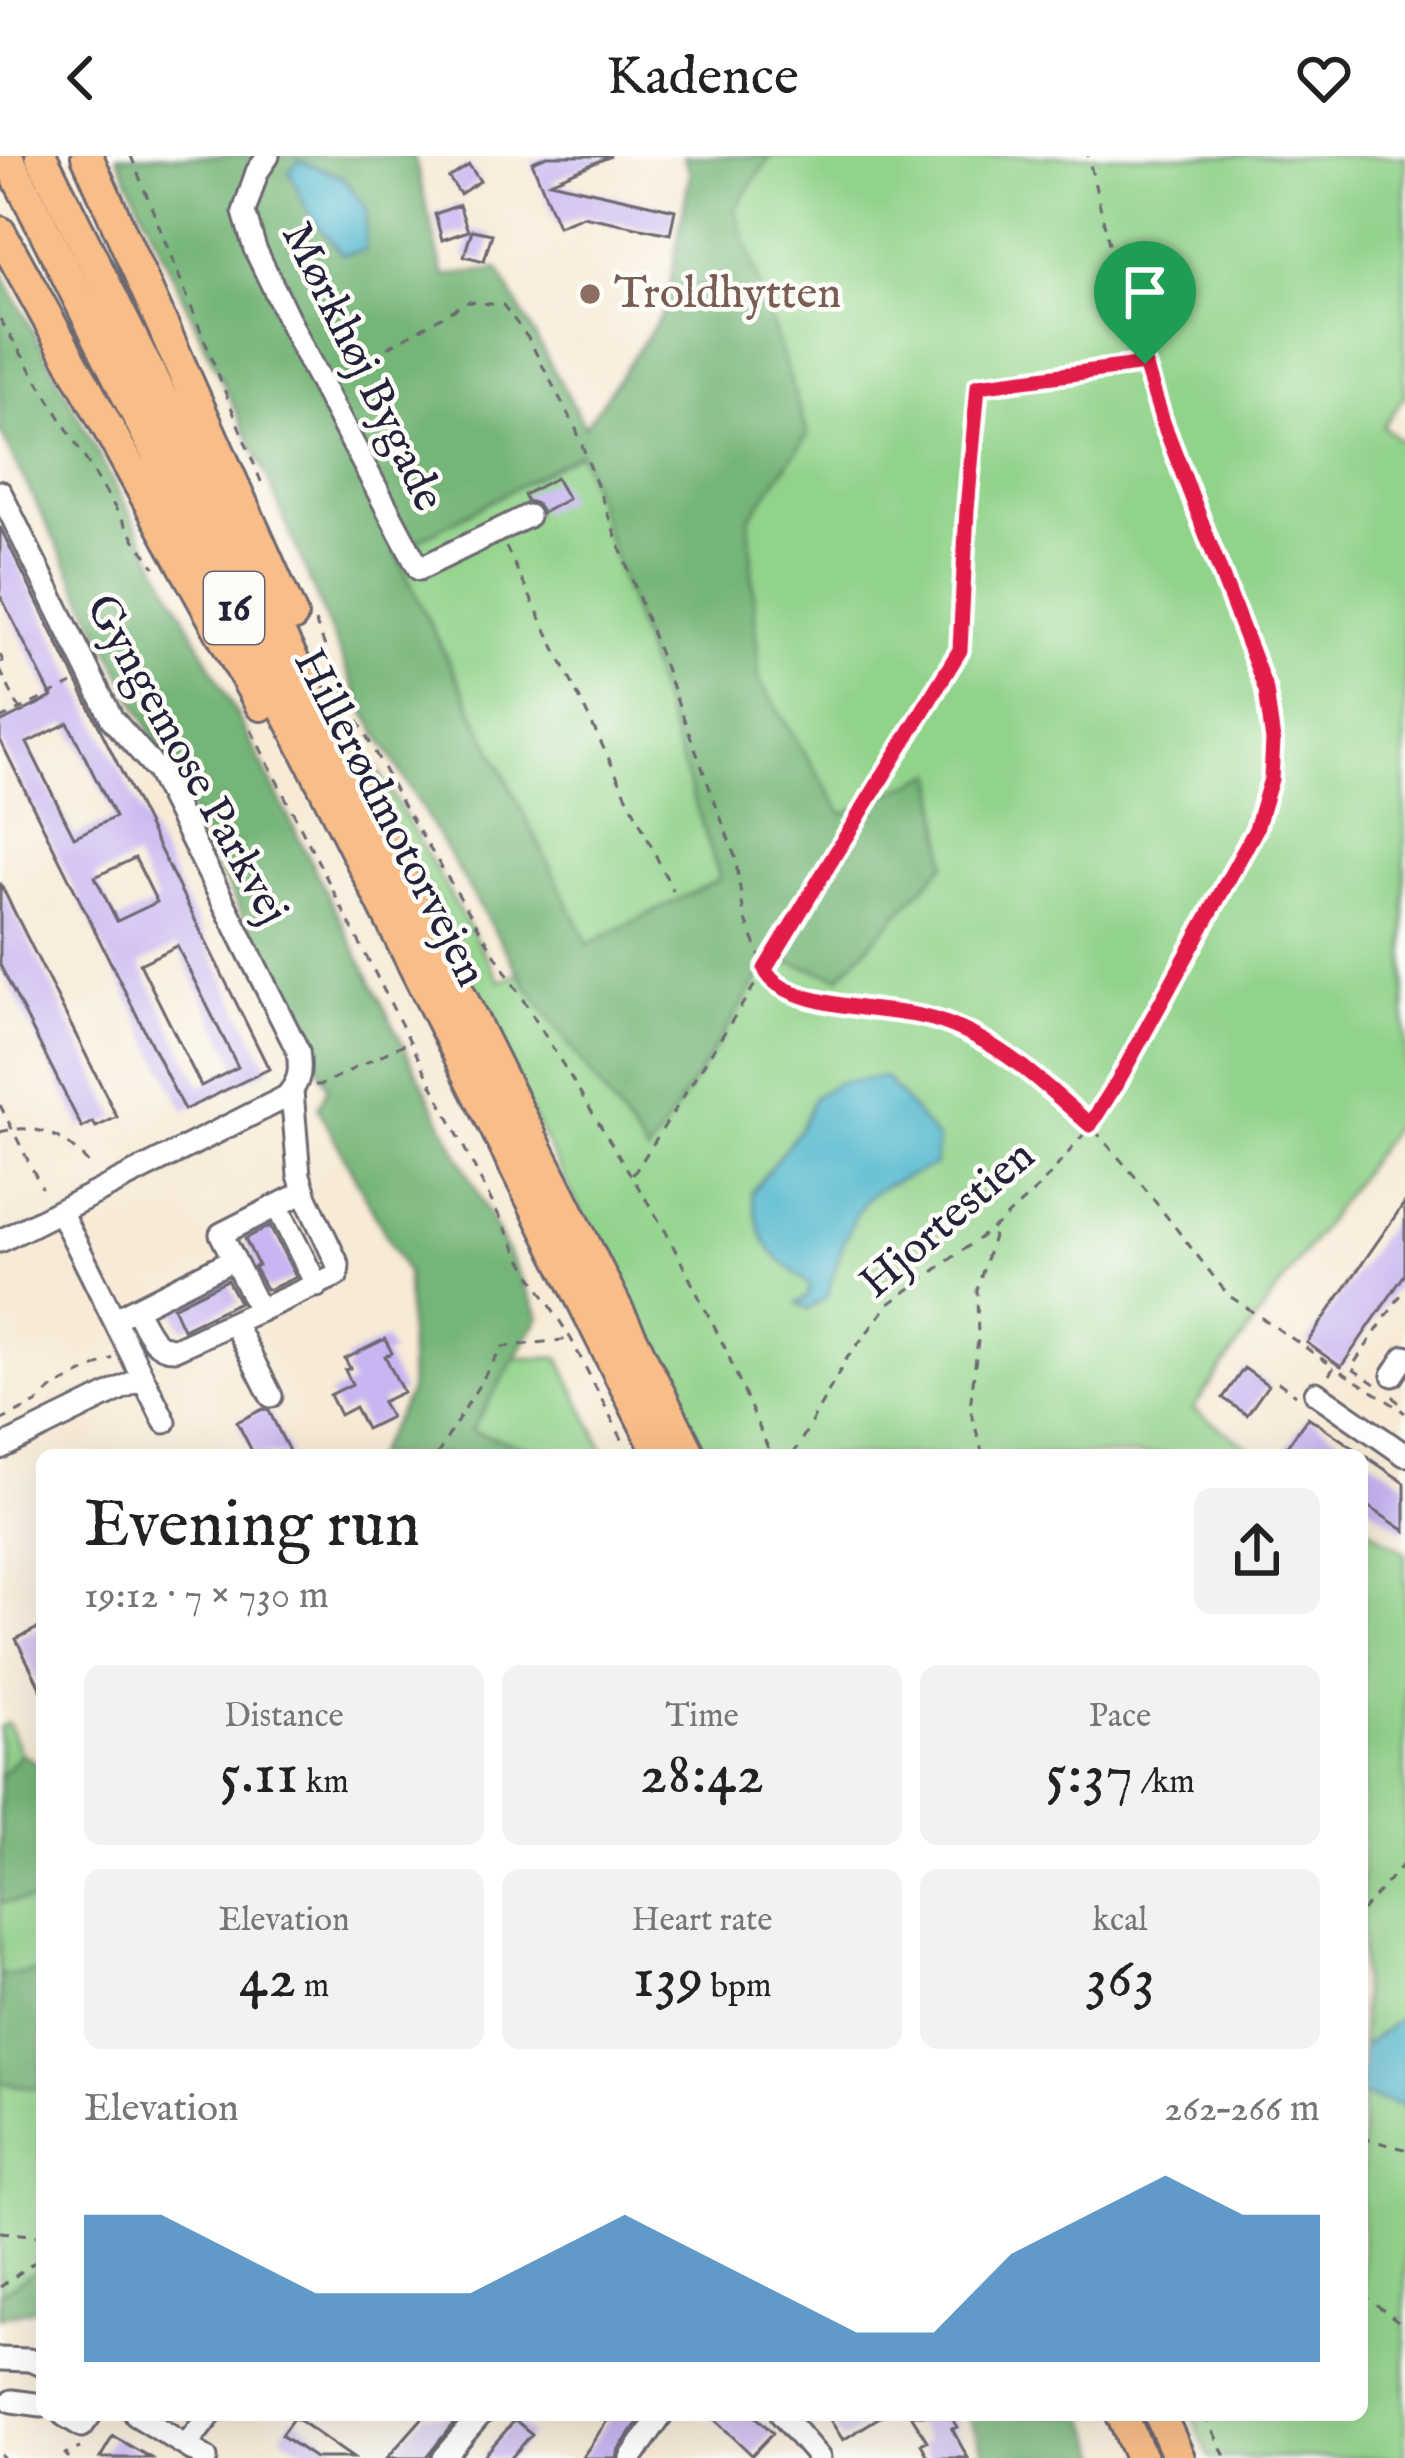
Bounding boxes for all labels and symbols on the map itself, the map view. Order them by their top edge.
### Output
street label: Mørkhøj Bygade [267,213,457,521]
pin [1094,241,1196,364]
place label: Troldhytten [614,266,841,323]
marker: Troldhytten [577,281,603,307]
road number: 16 [204,572,264,644]
street label: Gyngemose Parkvej [72,585,300,935]
street label: Hillerødmotorvejen [279,640,499,996]
street label: Hjortestien [849,1128,1047,1312]

